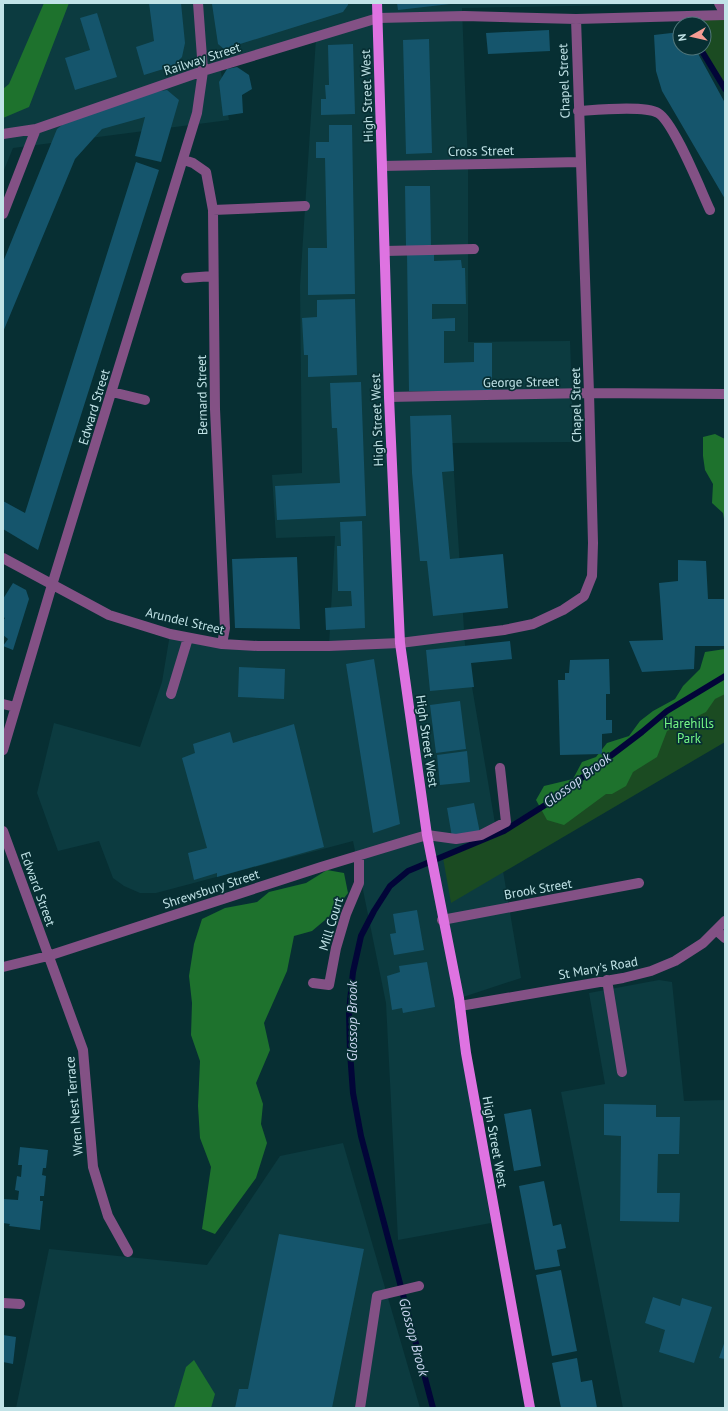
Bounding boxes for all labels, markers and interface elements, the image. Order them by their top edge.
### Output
north arrow [672,16,712,56]
text: N [675,33,690,42]
street label: Railway Street [162,38,243,79]
street label: Chapel Street [554,43,574,119]
street label: High Street West [357,49,377,143]
street label: Cross Street [448,142,515,160]
street label: Bernard Street [193,354,211,435]
street label: Edward Street [74,367,114,447]
street label: Chapel Street [567,367,585,443]
street label: High Street West [367,373,387,467]
street label: George Street [483,373,560,391]
street label: Arundel Street [144,604,227,638]
street label: High Street West [412,694,442,789]
park label: Harehills Park [664,715,714,747]
water label: Glossop Brook [539,748,615,811]
street label: Edward Street [17,849,60,929]
street label: Shrewsbury Street [161,865,262,913]
street label: Brook Street [503,875,574,903]
street label: Mill Court [315,895,347,953]
street label: St Mary's Road [557,953,639,983]
water label: Glossop Brook [343,980,361,1061]
street label: Wren Nest Terrace [61,1056,87,1156]
street label: High Street West [479,1095,512,1190]
water label: Glossop Brook [395,1296,433,1379]

